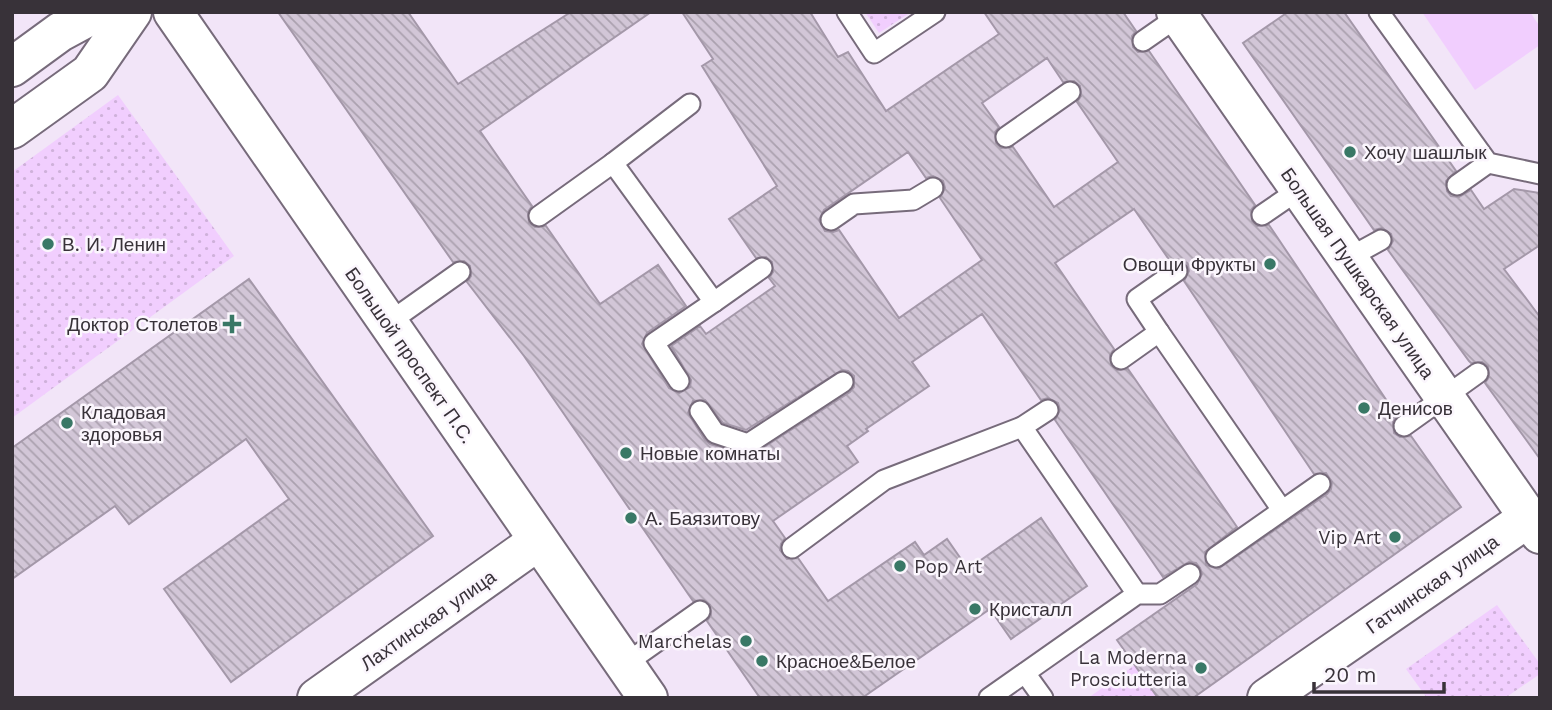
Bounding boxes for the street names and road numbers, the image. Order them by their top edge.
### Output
street label: Большая Пушкарская улица [1276,163,1440,384]
street label: Большой проспект П.С. [340,263,479,448]
street label: Гатчинская улица [1361,530,1503,639]
street label: Лахтинская улица [356,565,501,676]

